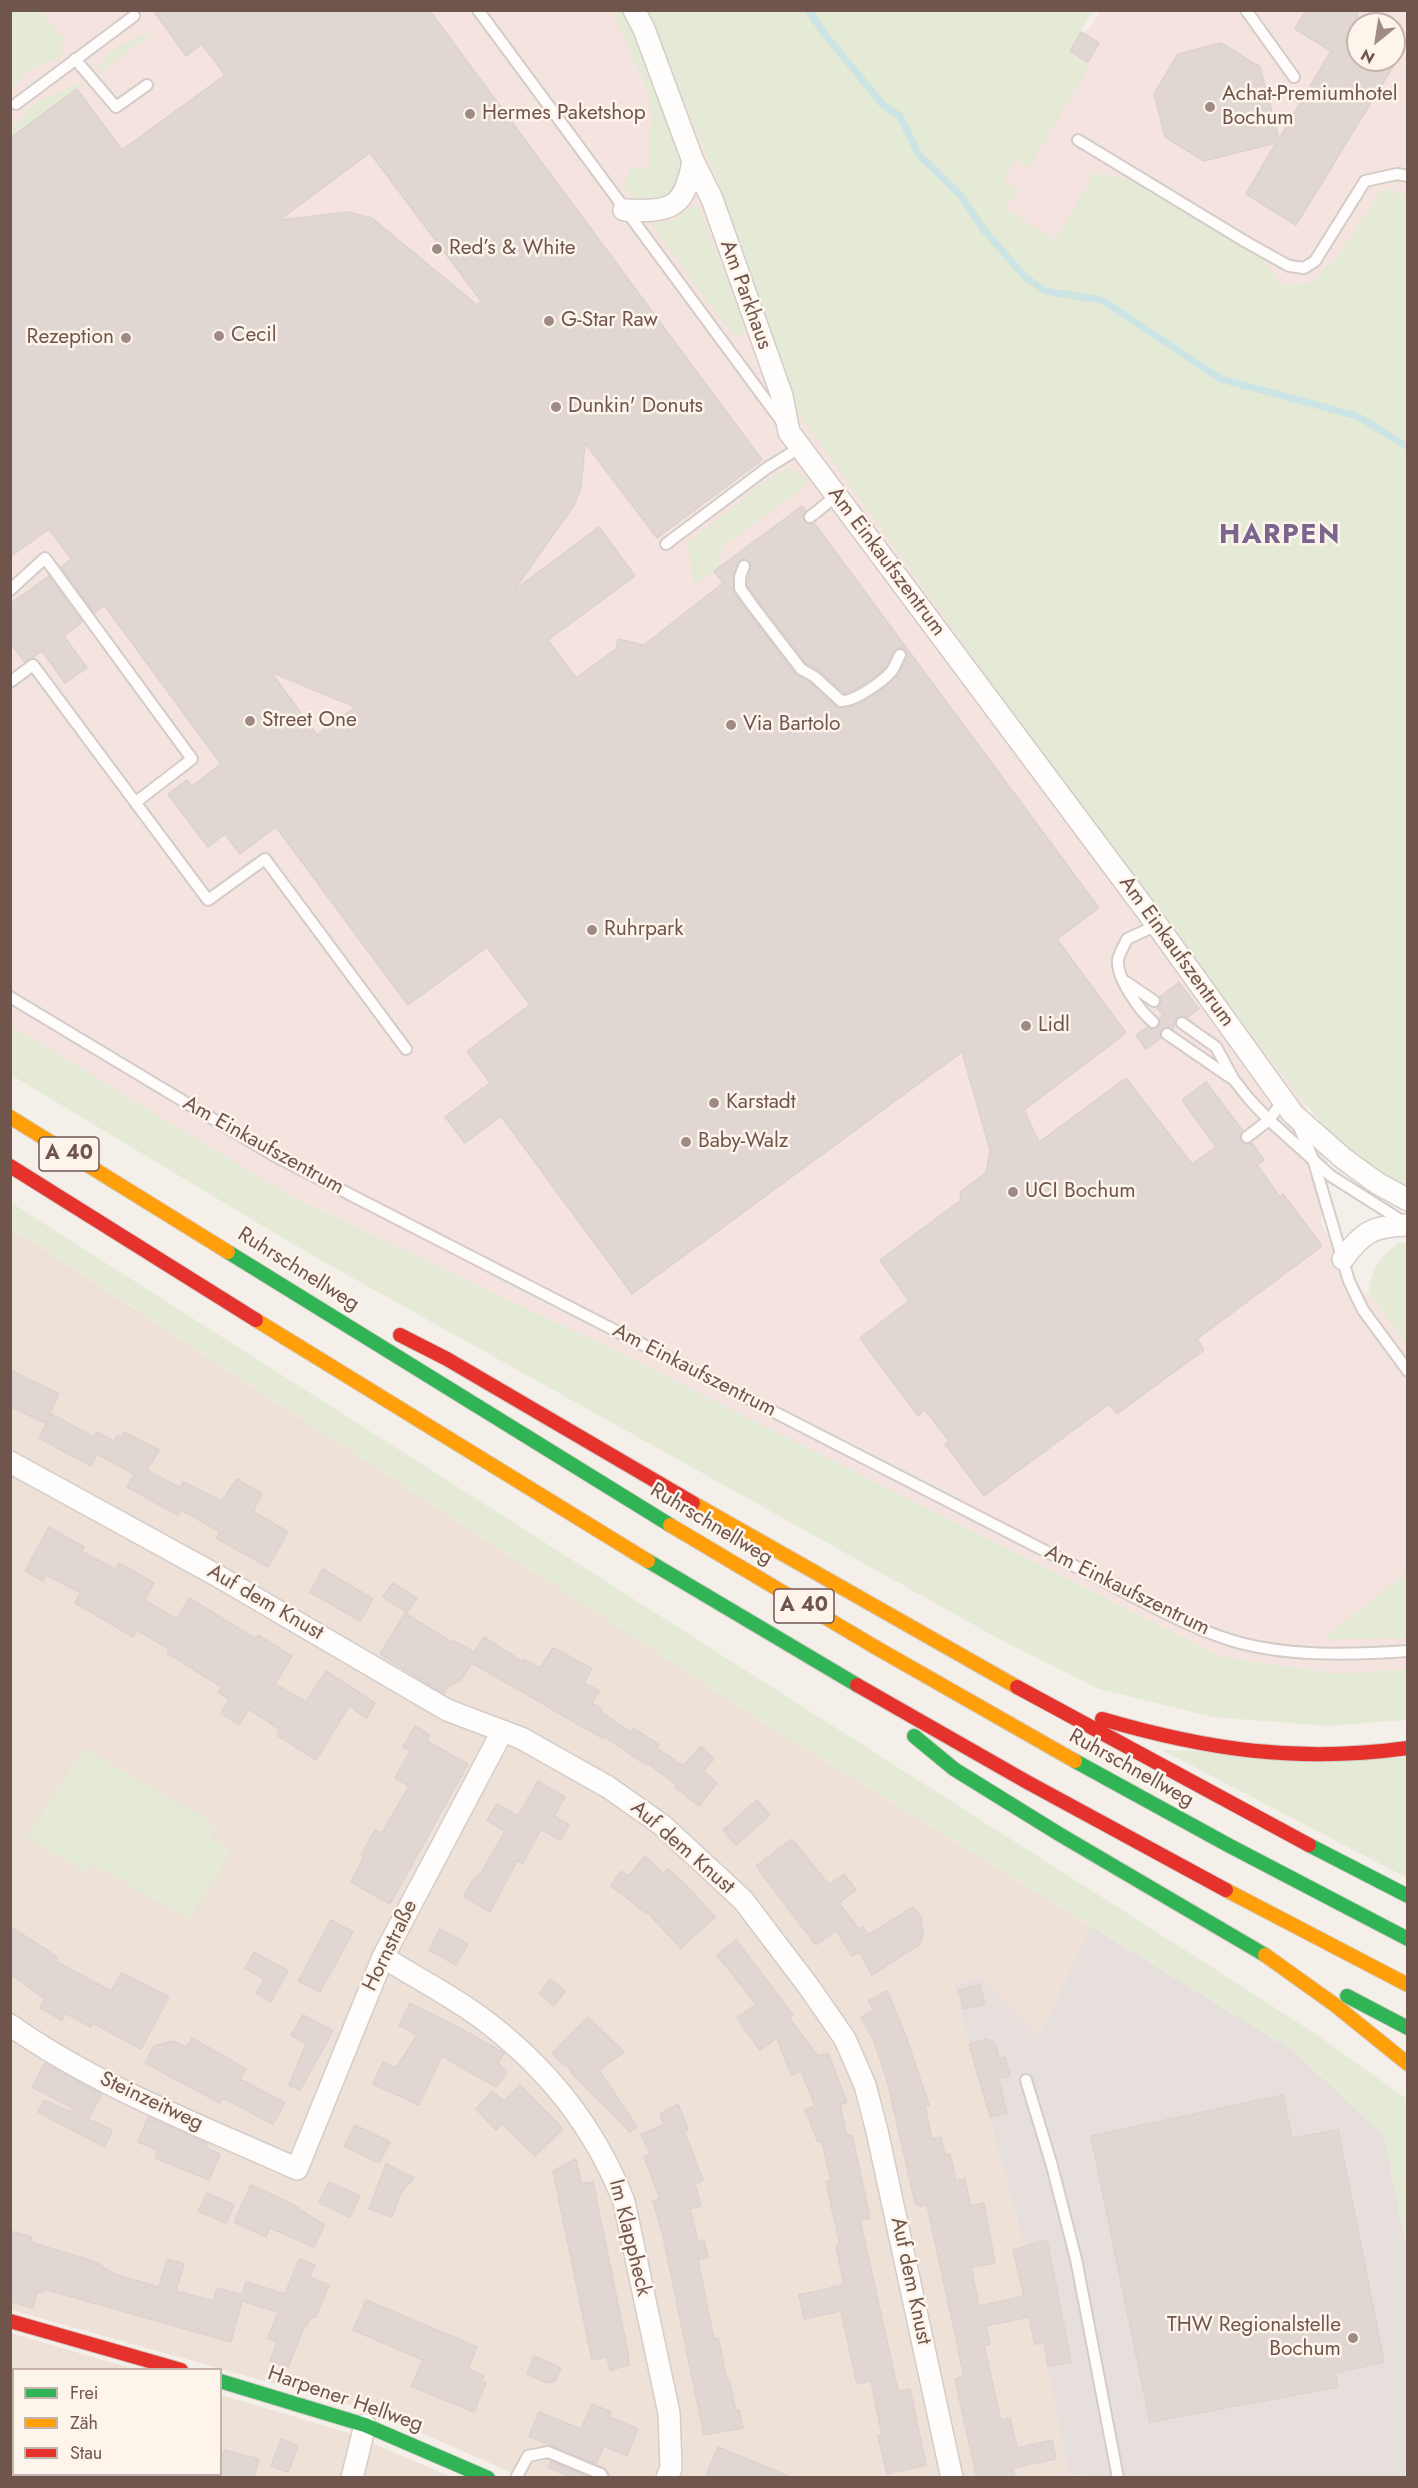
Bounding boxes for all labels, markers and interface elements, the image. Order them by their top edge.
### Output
north arrow [1346,12,1406,72]
text: N [1356,43,1379,69]
place label: Achat-Premiumhotel Bochum [1222,82,1398,132]
marker: Achat-Premiumhotel Bochum [1203,100,1217,114]
place label: Hermes Paketshop [482,101,646,127]
marker: Hermes Paketshop [463,107,477,121]
place label: Red’s & White [449,236,576,262]
street label: Am Parkhaus [714,237,776,353]
marker: Red’s & White [430,242,444,256]
place label: G-Star Raw [561,308,658,334]
marker: G-Star Raw [542,314,556,328]
place label: Cecil [231,323,277,349]
place label: Rezeption [27,325,114,351]
marker: Cecil [212,329,226,343]
marker: Rezeption [119,331,133,345]
place label: Dunkin' Donuts [568,394,703,420]
marker: Dunkin' Donuts [549,400,563,414]
street label: Am Einkaufszentrum [822,482,950,642]
district label: HARPEN [1219,520,1341,552]
place label: Street One [262,708,357,734]
place label: Via Bartolo [743,712,841,738]
marker: Street One [243,714,257,728]
marker: Via Bartolo [724,718,738,732]
street label: Am Einkaufszentrum [1113,872,1239,1032]
place label: Ruhrpark [604,917,684,943]
marker: Ruhrpark [585,923,599,937]
place label: Lidl [1038,1013,1070,1039]
marker: Lidl [1019,1019,1033,1033]
place label: Karstadt [726,1090,796,1116]
street label: Am Einkaufszentrum [178,1091,348,1201]
marker: Karstadt [707,1096,721,1110]
place label: Baby-Walz [698,1129,788,1155]
marker: Baby-Walz [679,1135,693,1149]
road number: A 40 [39,1137,99,1171]
place label: UCI Bochum [1025,1179,1136,1205]
marker: UCI Bochum [1006,1185,1020,1199]
street label: Ruhrschnellweg [232,1223,364,1317]
street label: Am Einkaufszentrum [608,1319,780,1423]
street label: Ruhrschnellweg [645,1478,777,1572]
street label: Am Einkaufszentrum [1040,1540,1214,1642]
street label: Auf dem Knust [203,1560,327,1646]
road number: A 40 [774,1589,834,1623]
street label: Ruhrschnellweg [1064,1724,1198,1814]
street label: Auf dem Knust [625,1796,739,1900]
street label: Hornstraße [358,1896,424,1996]
street label: Steinzeitweg [95,2067,207,2137]
street label: Im Klappheck [602,2177,656,2299]
street label: Auf dem Knust [884,2215,936,2347]
place label: THW Regionalstelle Bochum [1167,2313,1341,2363]
marker: THW Regionalstelle Bochum [1346,2331,1360,2345]
street label: Harpener Hellweg [264,2362,426,2438]
legend [12,2368,222,2476]
text: Frei [70,2380,99,2406]
text: Zäh [70,2410,98,2436]
text: Stau [70,2440,102,2466]

